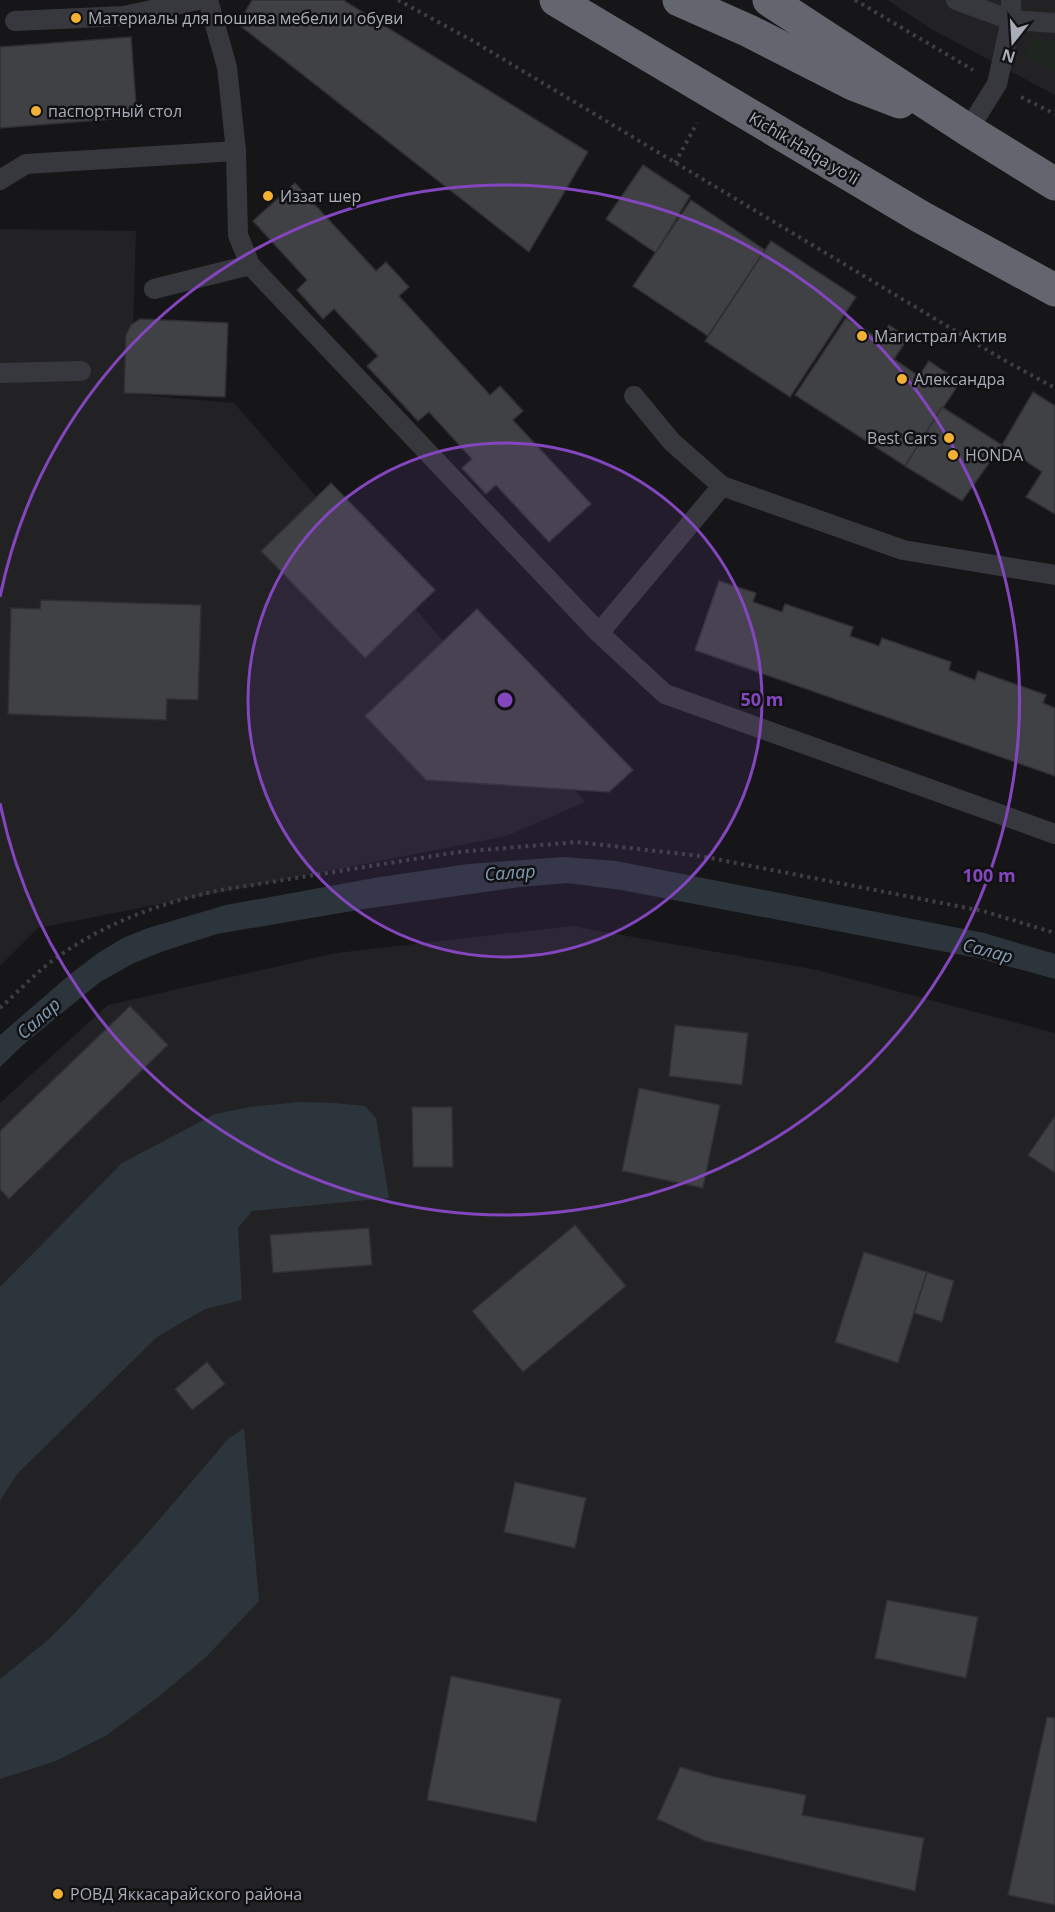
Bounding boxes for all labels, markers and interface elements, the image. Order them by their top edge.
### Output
place label: Материалы для пошива мебели и обуви [88,7,403,29]
marker: Материалы для пошива мебели и обуви [69,11,83,25]
north arrow [983,12,1043,72]
text: N [999,44,1018,69]
place label: паспортный стол [48,100,182,122]
marker: паспортный стол [29,104,43,118]
street label: Kichik Halqa yo'li [745,106,863,190]
place label: Иззат шер [280,185,361,207]
marker: Иззат шер [261,189,275,203]
place label: Магистрал Актив [874,325,1007,347]
marker: Магистрал Актив [855,329,869,343]
place label: Александра [914,368,1005,390]
marker: Александра [895,372,909,386]
place label: Best Cars [867,427,937,449]
marker: Best Cars [942,431,956,445]
place label: HONDA [965,444,1024,466]
marker: HONDA [946,448,960,462]
text: 50 m [741,687,783,711]
centre of rings [495,690,515,710]
water label: Салар [484,858,536,886]
text: 100 m [962,863,1016,887]
water label: Салар [960,932,1016,968]
water label: Салар [11,992,65,1044]
place label: РОВД Яккасарайского района [70,1883,302,1905]
marker: РОВД Яккасарайского района [51,1887,65,1901]

